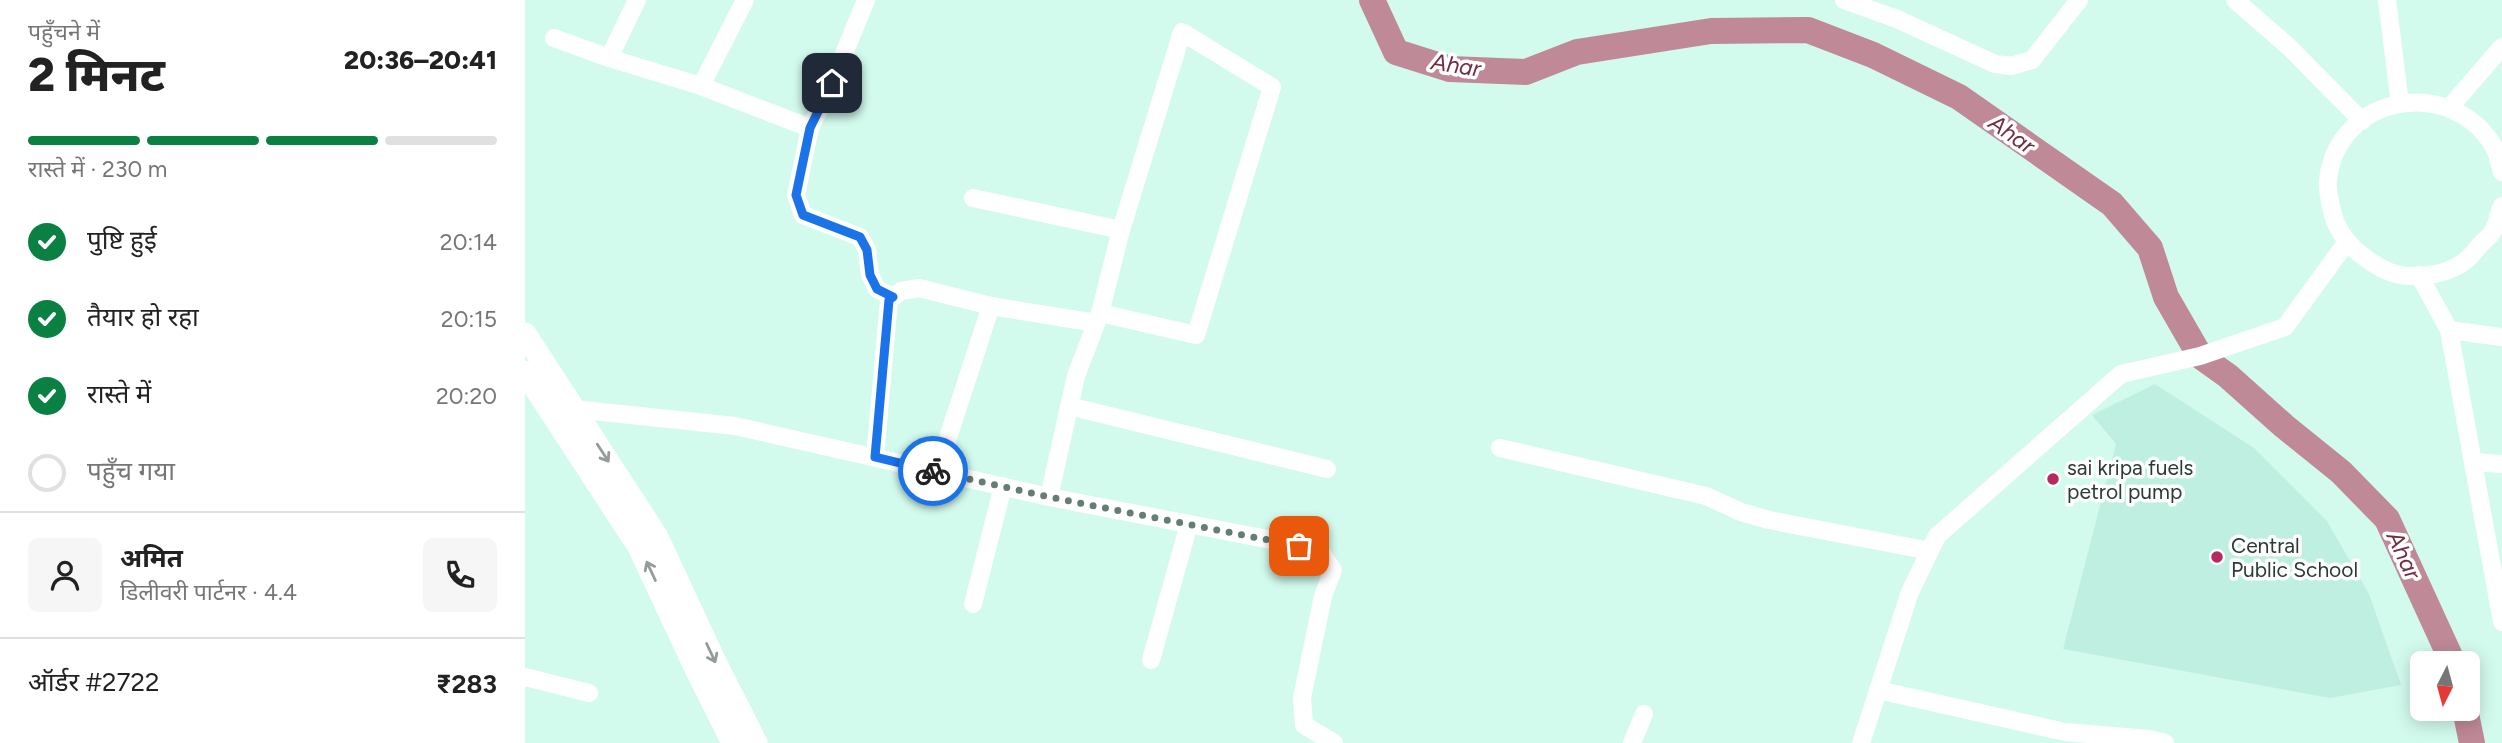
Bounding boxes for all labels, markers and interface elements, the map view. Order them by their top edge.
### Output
text: पहुँचने में [28,18,100,46]
text: 20:36–20:41 [344,44,497,76]
text: 2 मिनट [28,47,165,103]
water label: Ahar [1428,47,1484,83]
pin [802,53,862,113]
icon: home [813,64,851,102]
water label: Ahar [1983,108,2041,160]
text: रास्ते में · 230 m [28,155,167,183]
icon: check [28,223,66,261]
text: पुष्टि हुई [87,224,157,256]
text: 20:14 [440,228,497,256]
icon: check [28,300,66,338]
text: तैयार हो रहा [87,301,199,333]
text: 20:15 [441,305,497,333]
icon: check [28,377,66,415]
text: रास्ते में [87,378,151,410]
text: 20:20 [436,382,497,410]
courier [898,436,968,506]
one-way arrow [595,443,610,462]
icon: bike [914,452,952,490]
text: पहुँच गया [87,455,175,487]
place label: sai kripa fuels petrol pump [2067,455,2193,504]
marker: sai kripa fuels petrol pump [2045,471,2061,487]
pin [1269,516,1329,576]
water label: Ahar [2380,526,2428,585]
icon: bag [1280,527,1318,565]
place label: Central Public School [2231,533,2358,582]
button: person [28,538,102,612]
button: phone [423,538,497,612]
text: अमित [120,542,183,574]
marker: Central Public School [2209,549,2225,565]
one-way arrow [644,561,657,582]
text: डिलीवरी पार्टनर · 4.4 [120,578,297,606]
one-way arrow [705,641,718,663]
north arrow [2410,651,2480,721]
map controls [2410,651,2480,721]
text: ऑर्डर #2722 [28,666,159,698]
text: ₹283 [436,668,497,700]

